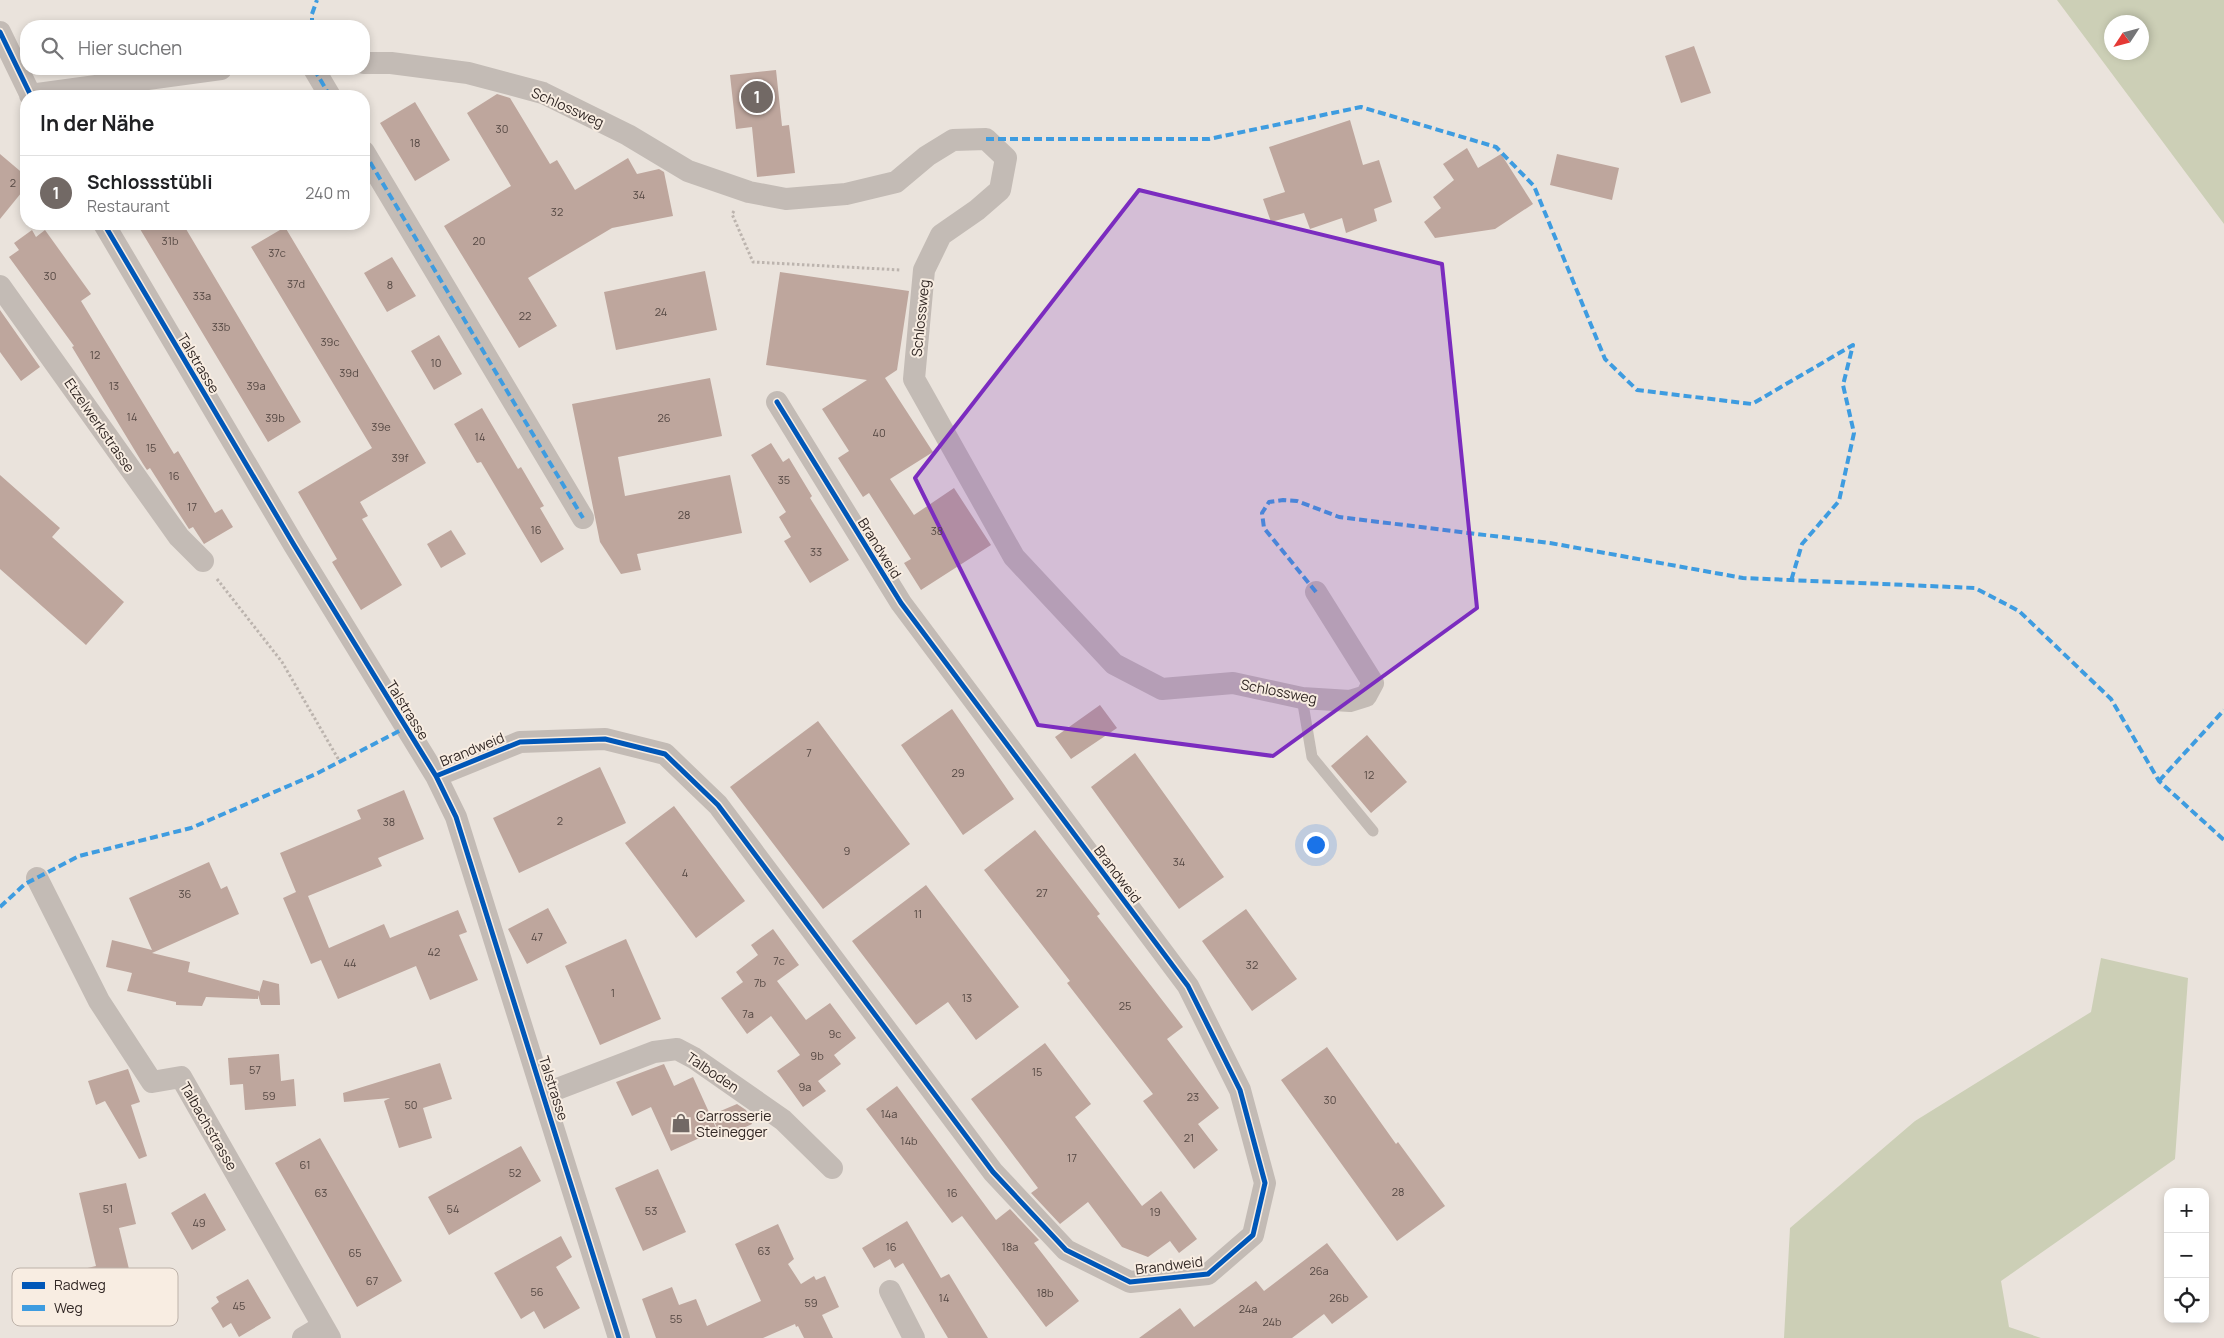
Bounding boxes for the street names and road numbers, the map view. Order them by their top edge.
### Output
street label: Schlossweg [529,83,607,131]
street label: Schlossweg [906,278,934,358]
street label: Talstrasse [174,329,224,397]
street label: Etzelwerkstrasse [60,374,140,476]
street label: Brandweid [854,514,906,582]
street label: Schlossweg [1239,674,1319,708]
street label: Talstrasse [382,677,434,743]
street label: Brandweid [437,727,507,771]
street label: Brandweid [1090,841,1146,907]
street label: Talboden [683,1047,743,1097]
street label: Talstrasse [535,1053,573,1123]
street label: Talbachstrasse [176,1078,242,1174]
street label: Brandweid [1134,1251,1204,1279]

